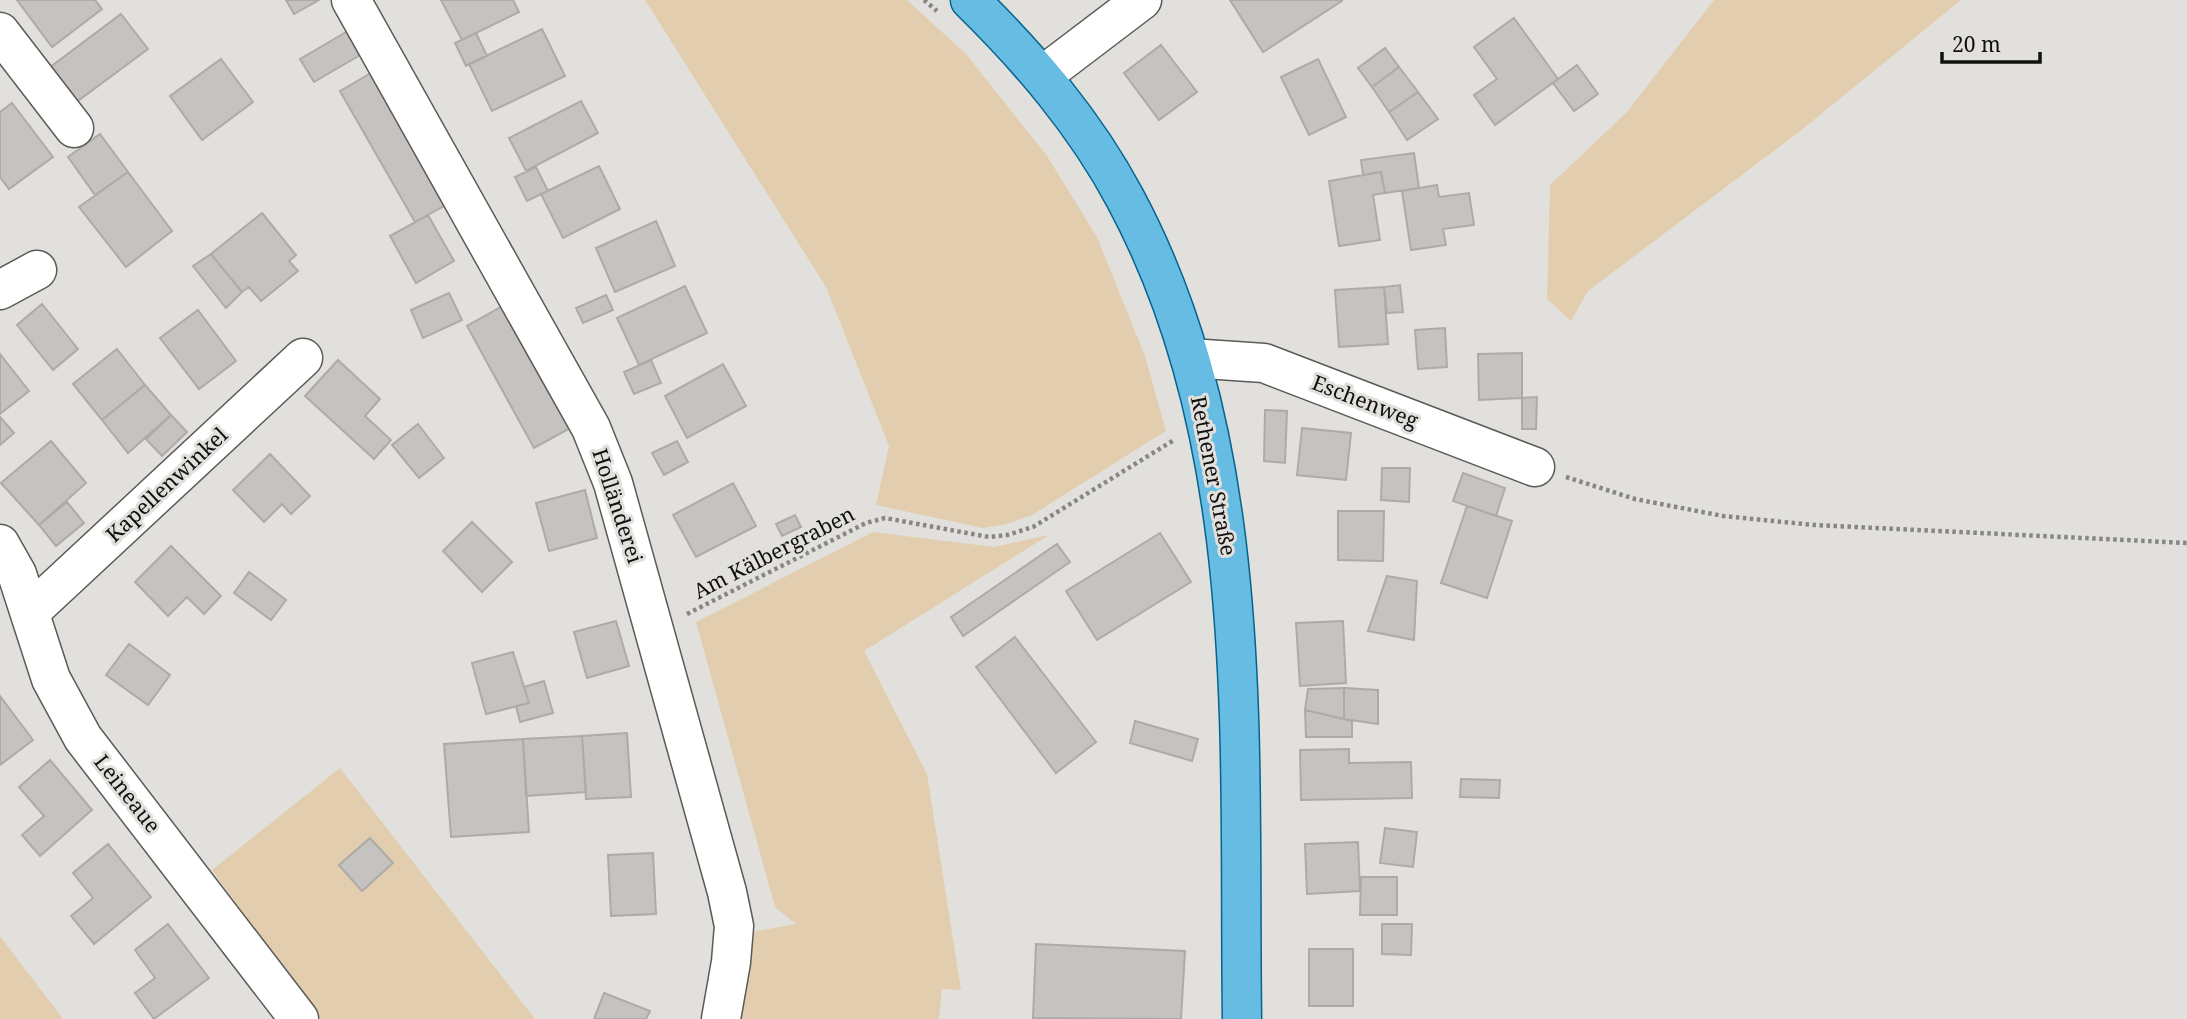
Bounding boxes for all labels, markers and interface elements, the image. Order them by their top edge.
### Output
scale bar [1942,21,2040,65]
text: 20 m [1952,30,2001,58]
street label: Eschenweg [1308,368,1423,434]
street label: Rethener Straße [1185,394,1243,558]
street label: Kapellenwinkel [100,420,233,548]
street label: Holländerei [586,445,650,567]
street label: Am Kälbergraben [688,499,859,605]
street label: Leineaue [88,748,167,838]

